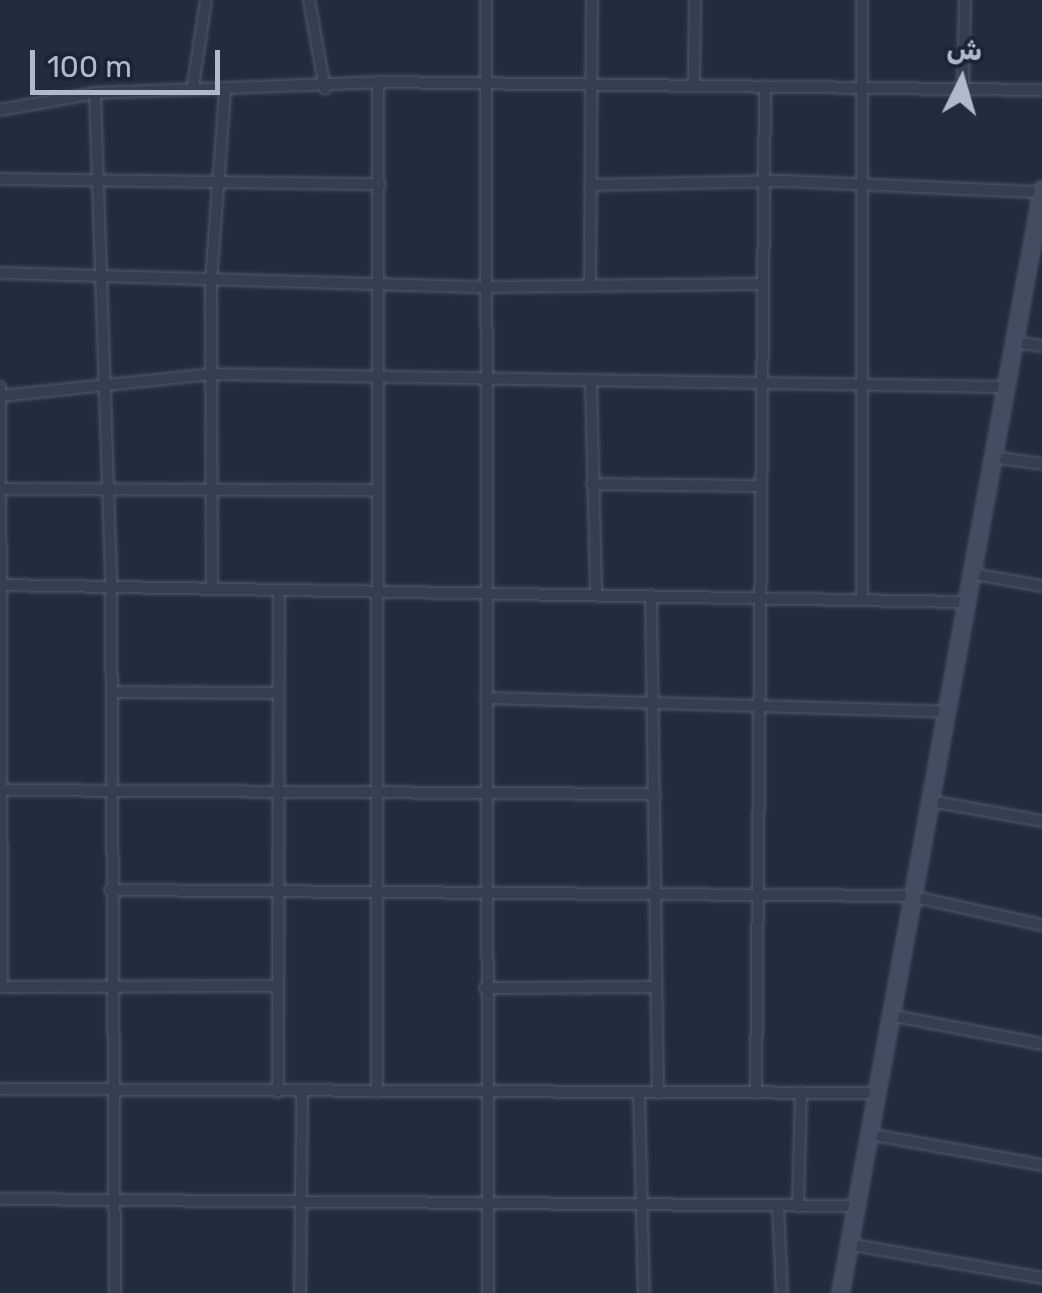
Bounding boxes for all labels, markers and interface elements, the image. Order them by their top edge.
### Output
scale bar [35,30,225,92]
north arrow [912,30,1012,130]
text: ش [946,32,984,68]
text: 100 m [47,49,132,85]

